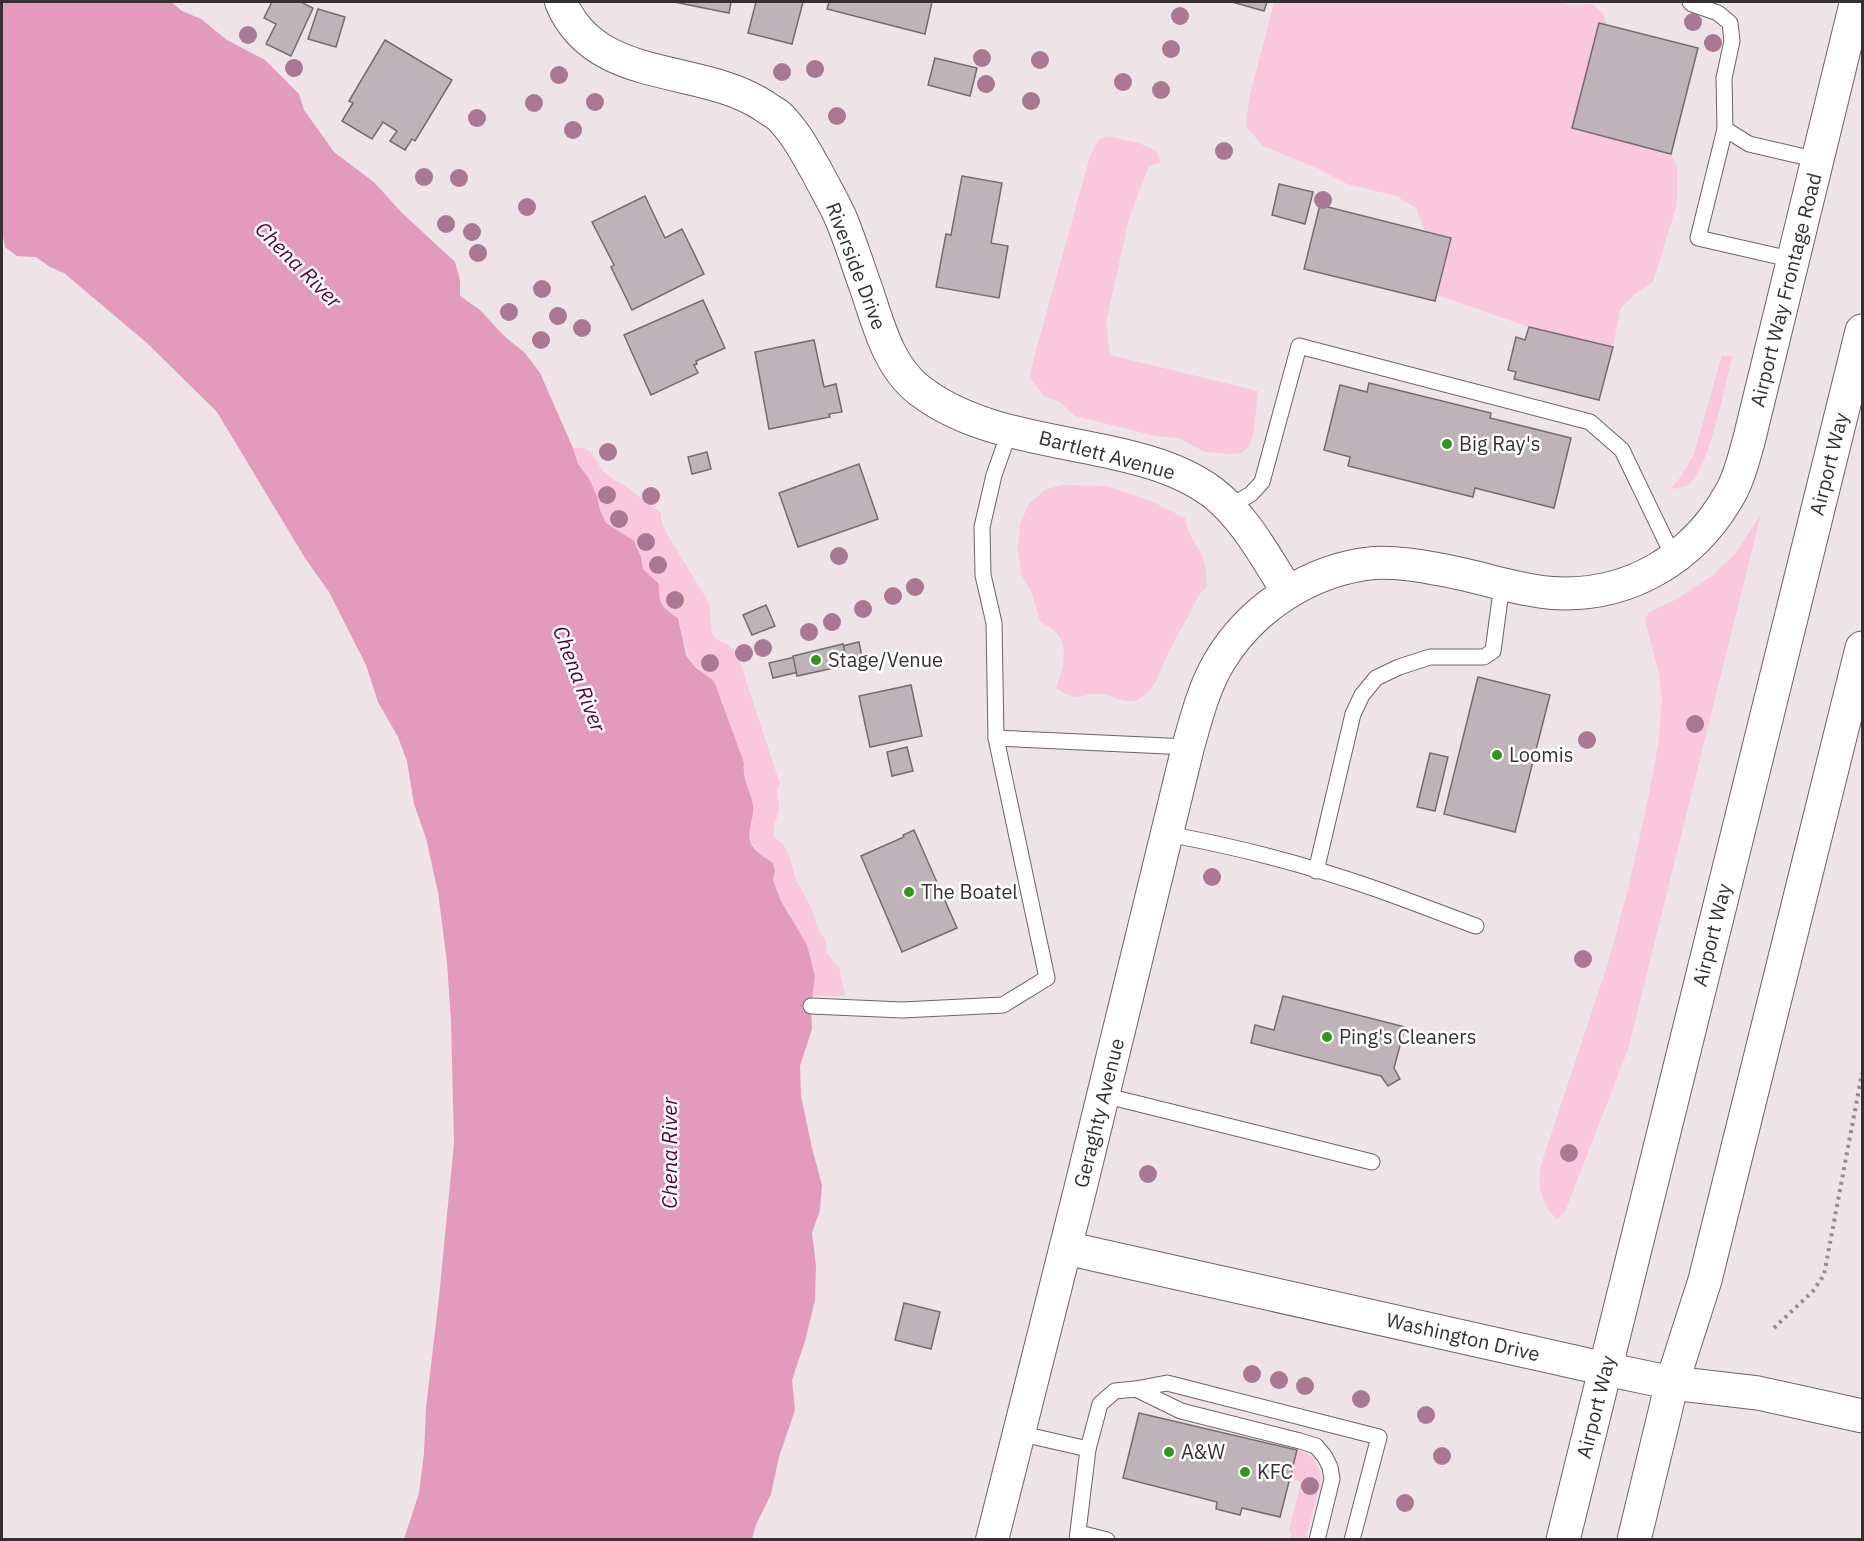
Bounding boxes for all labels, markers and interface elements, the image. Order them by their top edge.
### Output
street label: Airport Way Frontage Road [1743,170,1828,410]
street label: Riverside Drive [820,198,893,333]
water label: Chena River [249,215,349,315]
street label: Airport Way [1803,410,1854,518]
street label: Bartlett Avenue [1036,423,1178,486]
place label: Big Ray's [1459,430,1540,457]
marker: Big Ray's [1440,437,1454,451]
water label: Chena River [547,622,613,737]
place label: Stage/Venue [828,646,943,673]
marker: Stage/Venue [809,653,823,667]
place label: Loomis [1509,741,1573,768]
marker: Loomis [1490,748,1504,762]
place label: The Boatel [921,878,1018,905]
street label: Airport Way [1686,881,1737,989]
marker: The Boatel [902,885,916,899]
place label: Ping's Cleaners [1339,1023,1476,1050]
marker: Ping's Cleaners [1320,1030,1334,1044]
street label: Geraghty Avenue [1067,1035,1130,1190]
water label: Chena River [655,1096,683,1209]
street label: Washington Drive [1384,1306,1543,1367]
street label: Airport Way [1570,1353,1621,1461]
place label: A&W [1181,1438,1225,1465]
marker: A&W [1162,1445,1176,1459]
place label: KFC [1257,1458,1293,1485]
marker: KFC [1238,1465,1252,1479]

